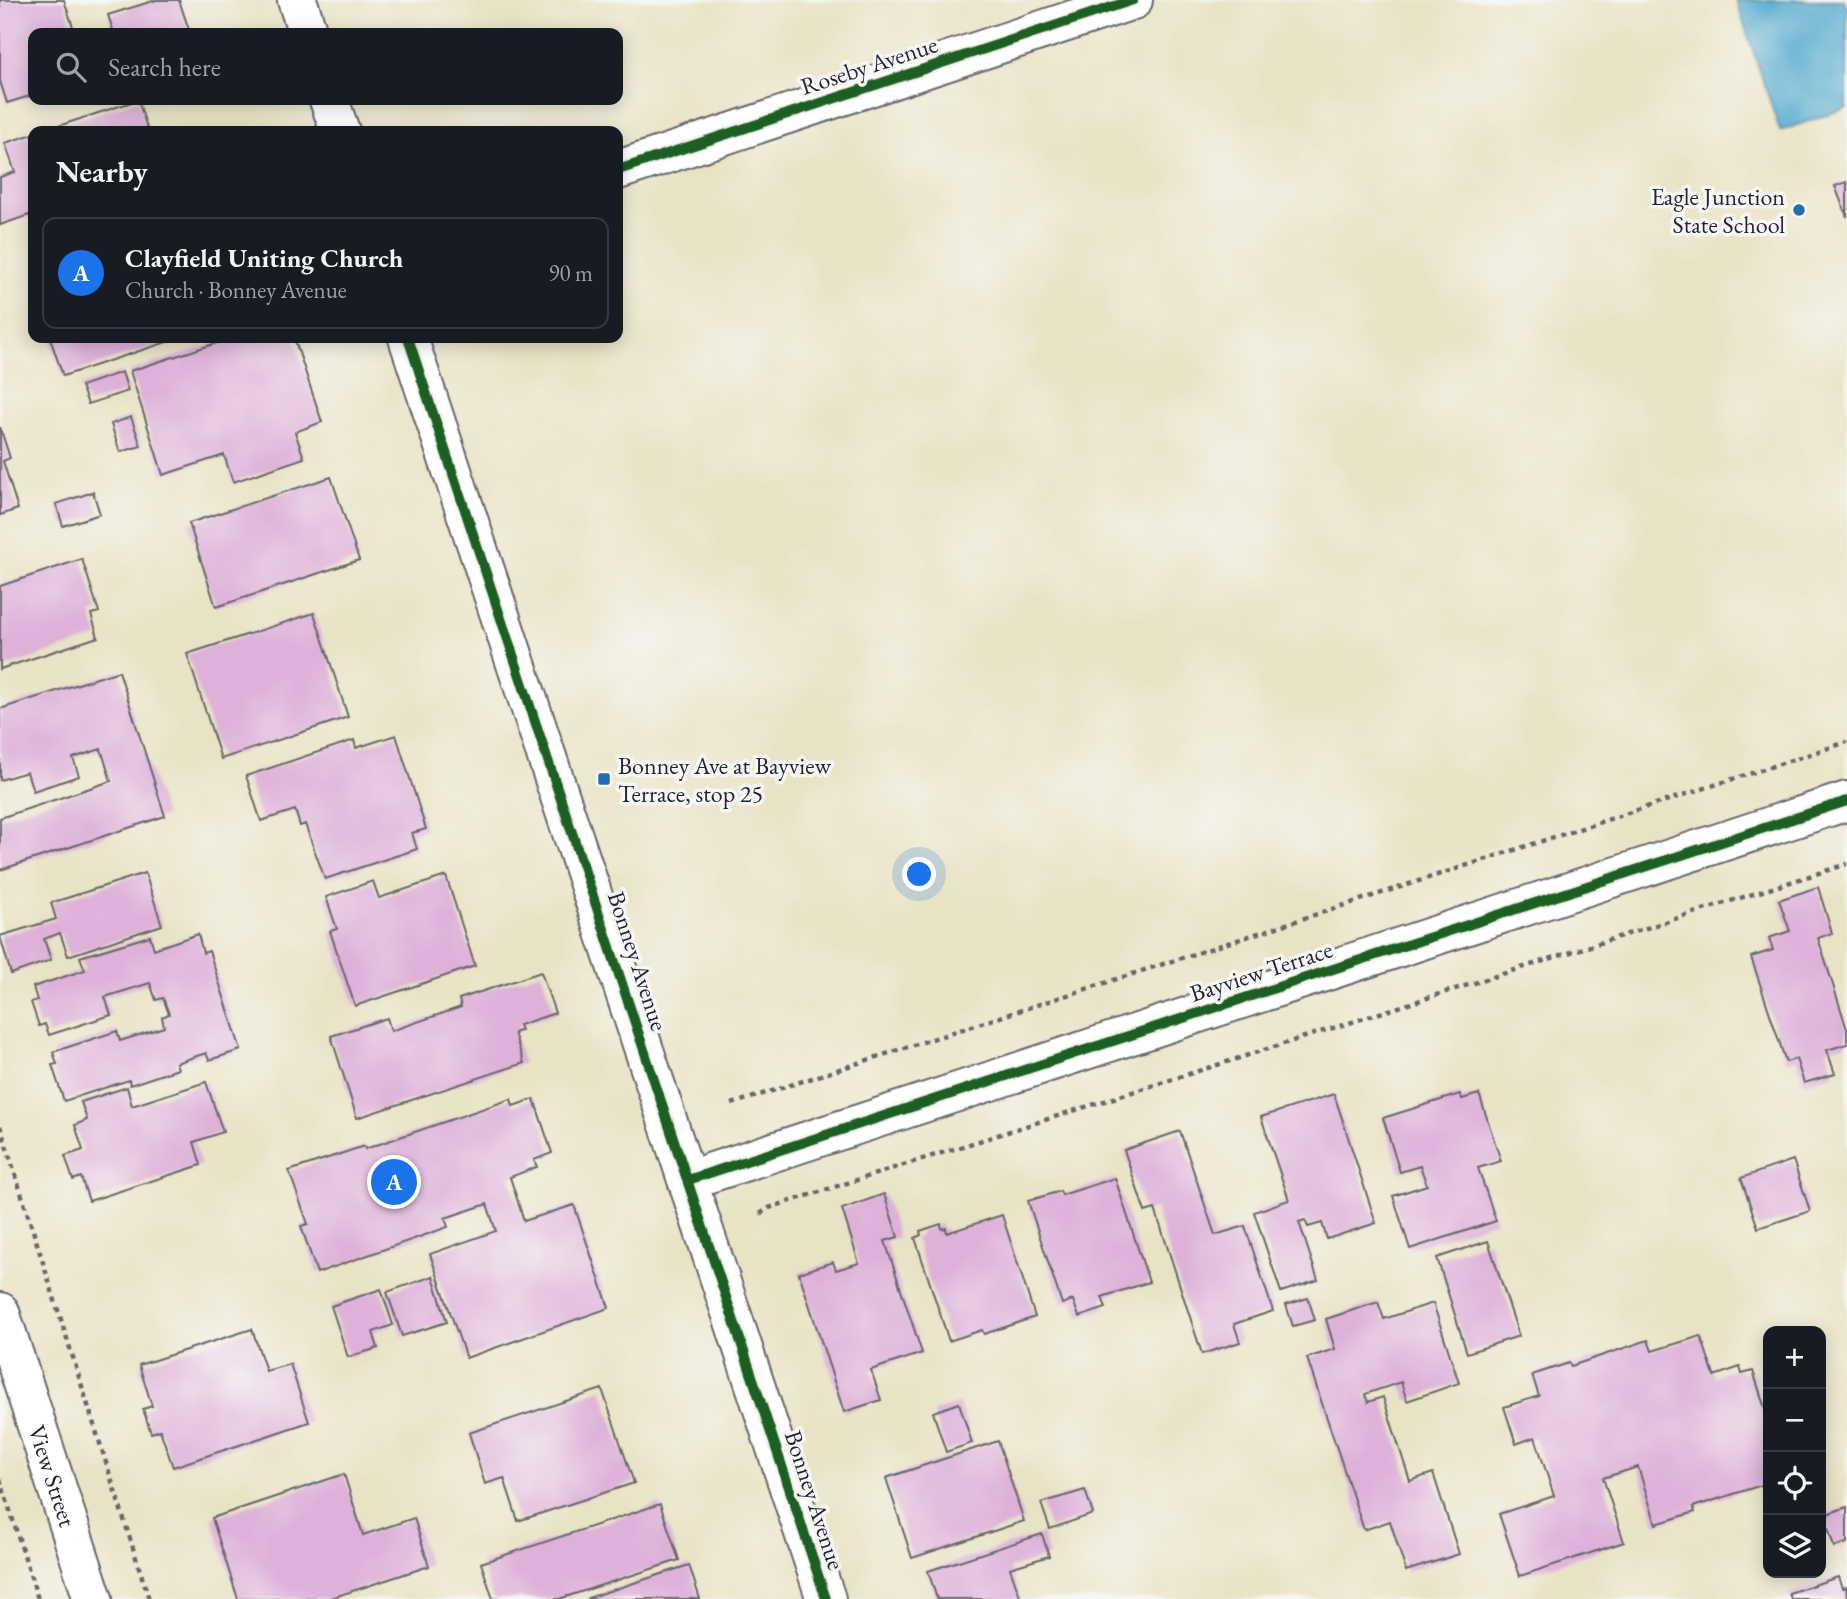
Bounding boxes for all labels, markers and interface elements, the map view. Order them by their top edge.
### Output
search box [28,28,623,105]
street label: Roseby Avenue [797,28,941,102]
icon: search [52,48,90,86]
text: Search here [108,50,221,84]
text: Nearby [56,152,148,191]
place label: Eagle Junction State School [1651,181,1785,240]
marker: Eagle Junction State School [1791,202,1807,218]
text: Clayfield Uniting Church [125,241,403,275]
text: A [73,258,89,288]
text: 90 m [548,258,593,288]
text: Church · Bonney Avenue [125,275,347,305]
place label: Bonney Ave at Bayview Terrace, stop 25 [618,750,832,809]
marker: Bonney Ave at Bayview Terrace, stop 25 [596,771,612,787]
your location [902,857,936,891]
street label: Bonney Avenue [601,887,675,1035]
street label: Bayview Terrace [1186,933,1336,1009]
pin: A [371,1156,417,1208]
map controls [1763,1326,1826,1578]
button: + [1763,1326,1826,1389]
button: − [1763,1389,1826,1452]
street label: View Street [22,1421,84,1531]
street label: Bonney Avenue [778,1426,852,1574]
button: locate [1763,1452,1826,1515]
button: layers [1763,1515,1826,1578]

